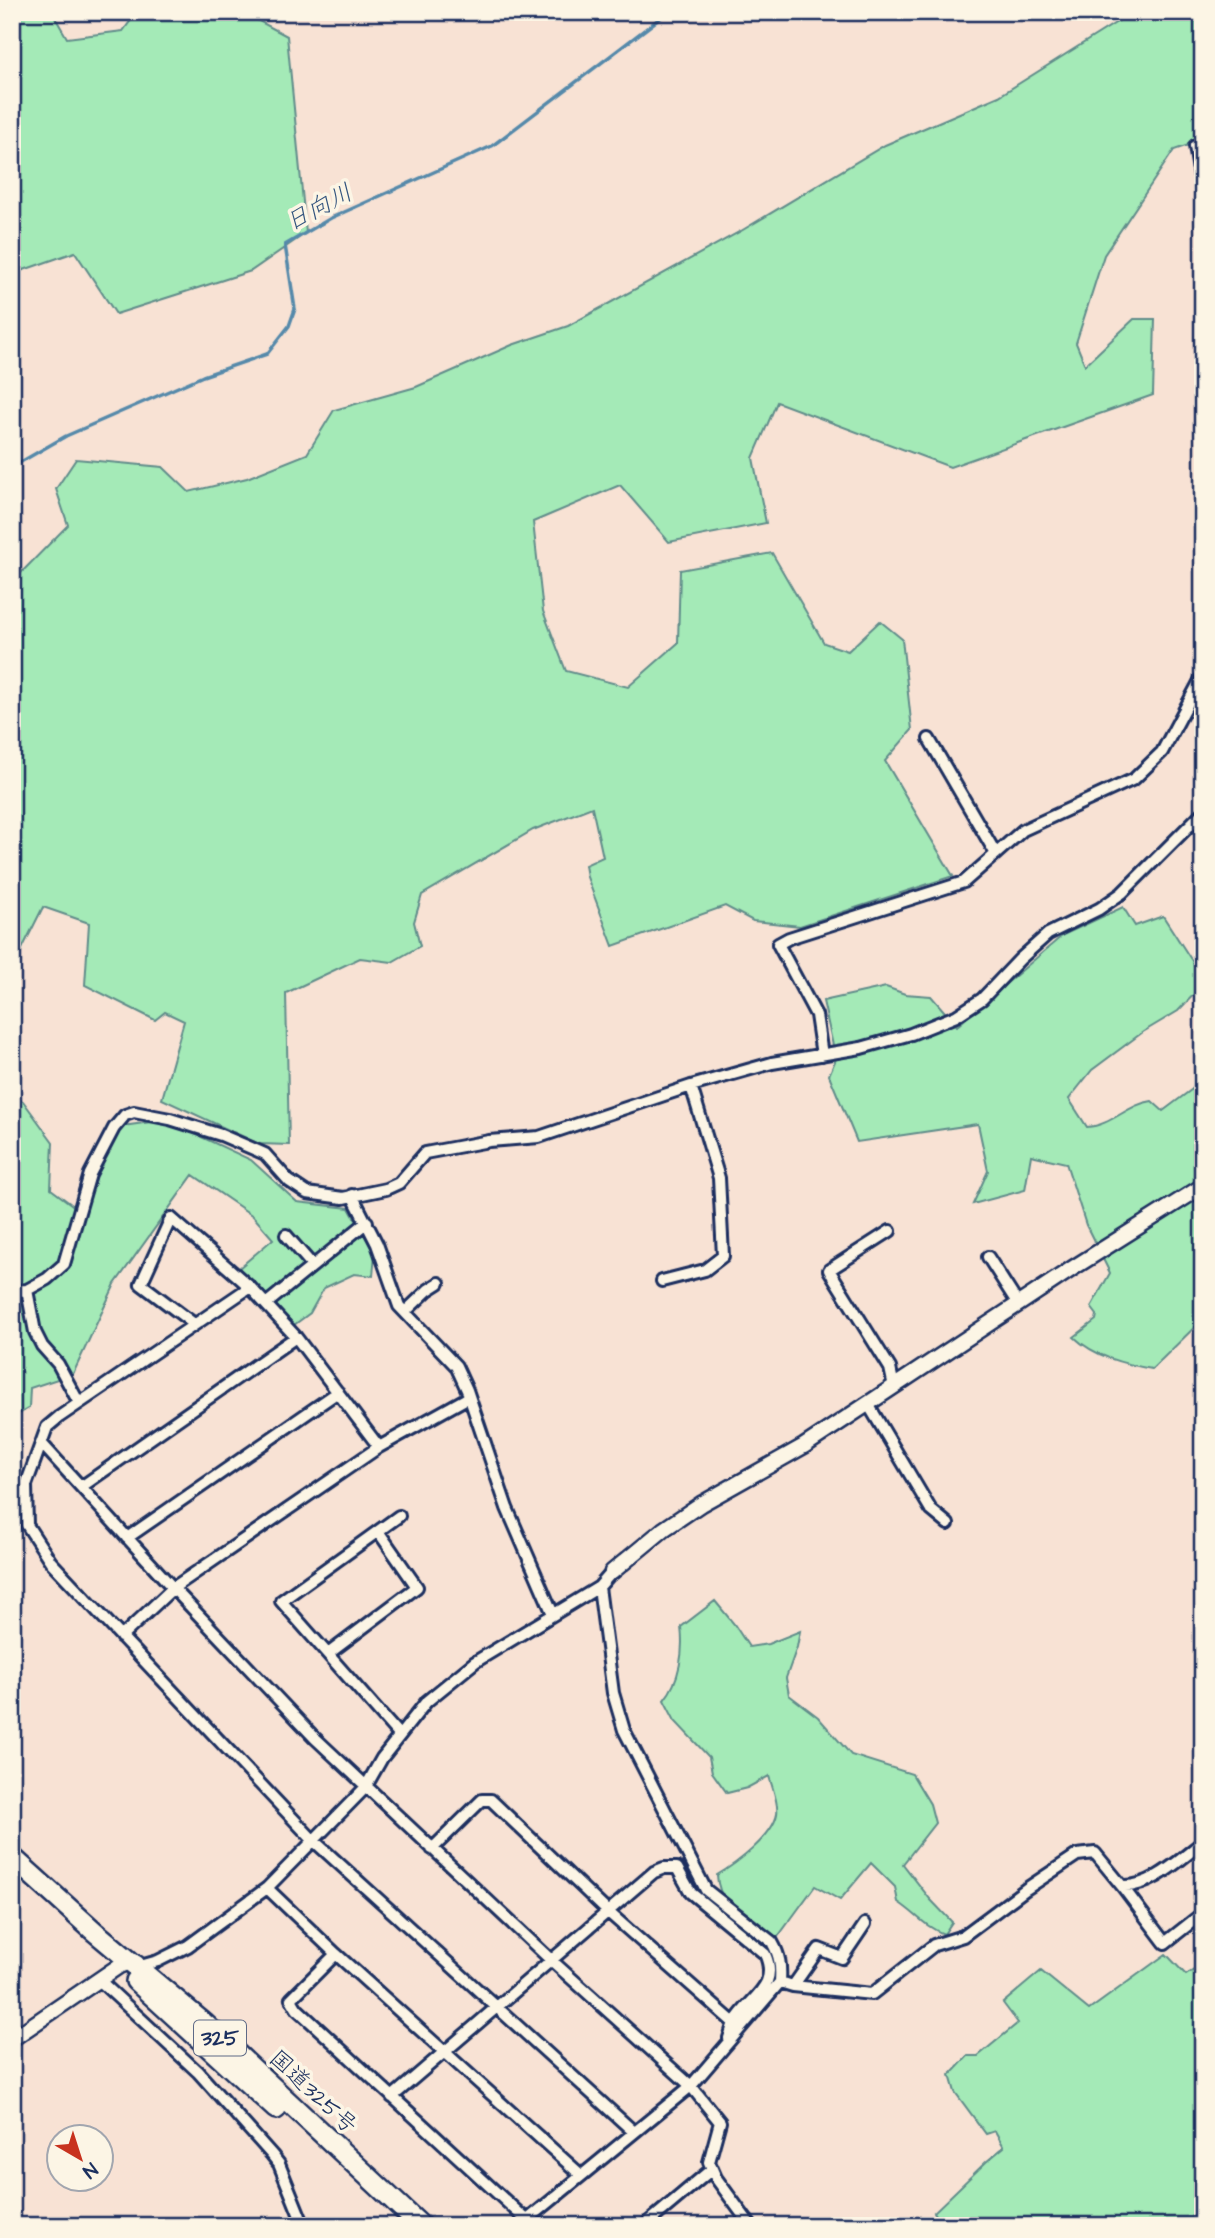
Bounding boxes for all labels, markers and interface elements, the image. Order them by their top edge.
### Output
water label: 日向川 [279,176,359,240]
road number: 325 [194,2021,246,2056]
street label: 国道325号 [262,2043,364,2141]
north arrow [46,2122,116,2192]
text: N [77,2156,103,2184]

